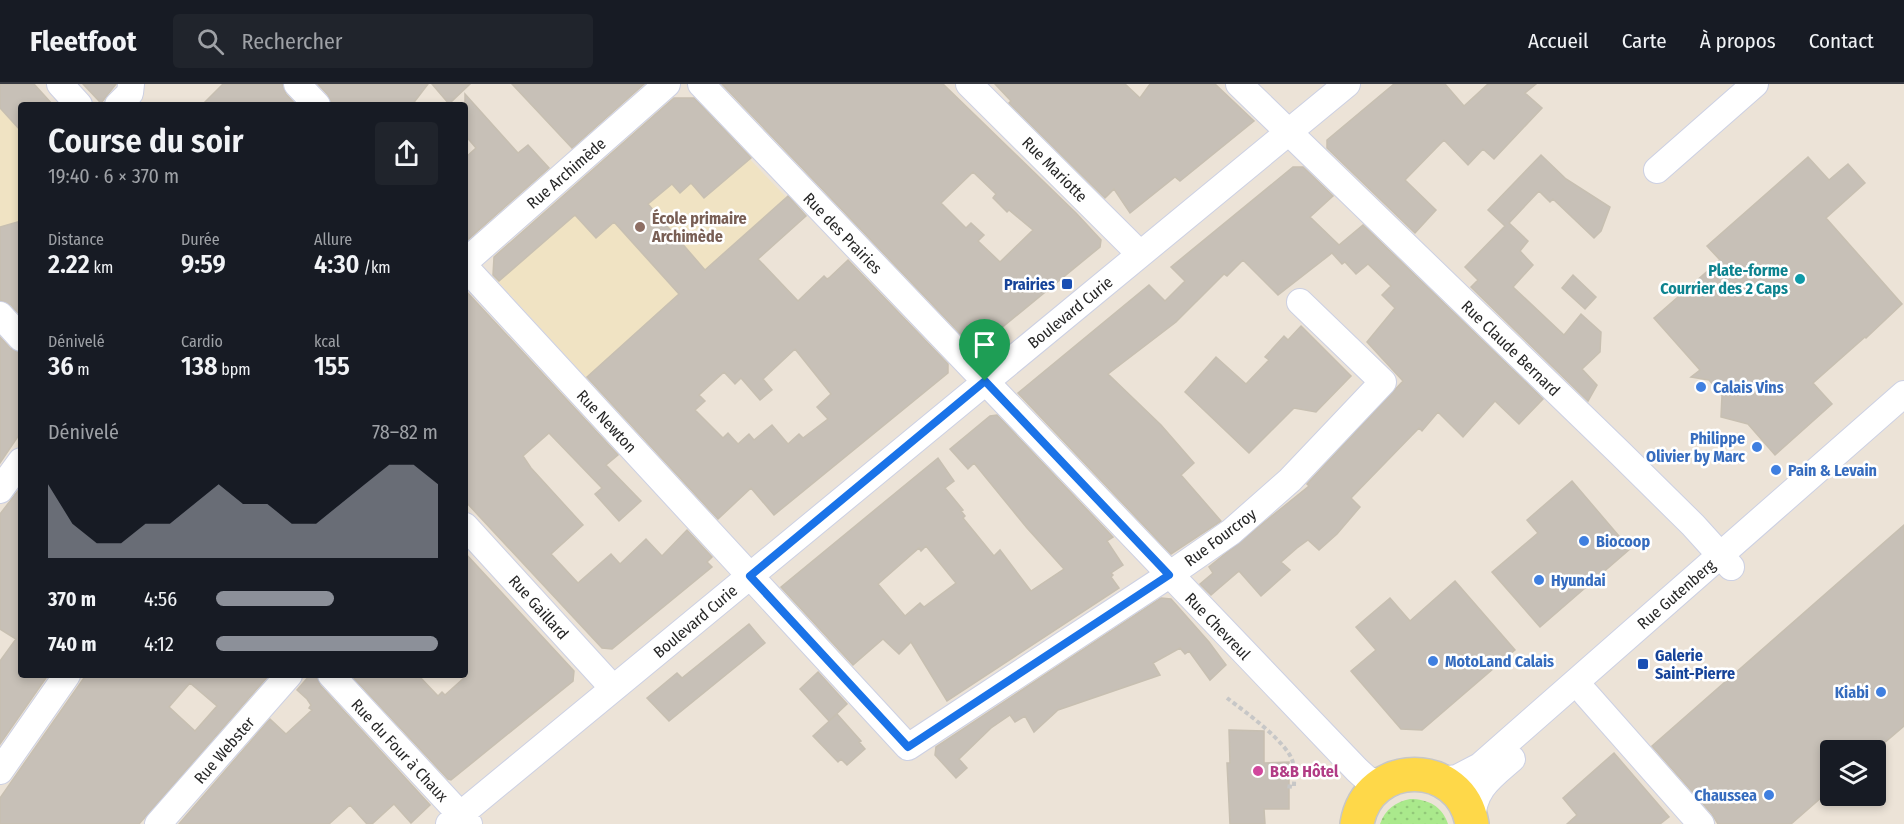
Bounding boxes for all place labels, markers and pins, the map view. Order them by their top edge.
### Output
place label: École primaire Archimède [651,208,747,246]
marker: École primaire Archimède [633,220,647,234]
place label: Plate-forme Courrier des 2 Caps [1660,261,1788,298]
marker: Plate-forme Courrier des 2 Caps [1793,272,1807,286]
place label: Prairies [1004,275,1055,294]
marker: Prairies [1060,277,1074,291]
pin [959,319,1010,381]
place label: Calais Vins [1713,378,1784,397]
marker: Calais Vins [1694,380,1708,394]
place label: Philippe Olivier by Marc [1646,429,1745,466]
marker: Philippe Olivier by Marc [1750,440,1764,454]
place label: Pain & Levain [1788,461,1877,480]
marker: Pain & Levain [1769,463,1783,477]
place label: Biocoop [1596,532,1650,551]
marker: Biocoop [1577,534,1591,548]
place label: Hyundai [1551,571,1606,590]
marker: Hyundai [1532,573,1546,587]
place label: Galerie Saint-Pierre [1655,646,1735,683]
place label: MotoLand Calais [1445,652,1554,671]
marker: MotoLand Calais [1426,654,1440,668]
marker: Galerie Saint-Pierre [1636,657,1650,671]
place label: Kiabi [1835,683,1869,702]
marker: Kiabi [1874,685,1888,699]
place label: B&B Hôtel [1270,762,1339,781]
marker: B&B Hôtel [1251,764,1265,778]
place label: Chaussea [1694,786,1757,805]
marker: Chaussea [1762,788,1776,802]

